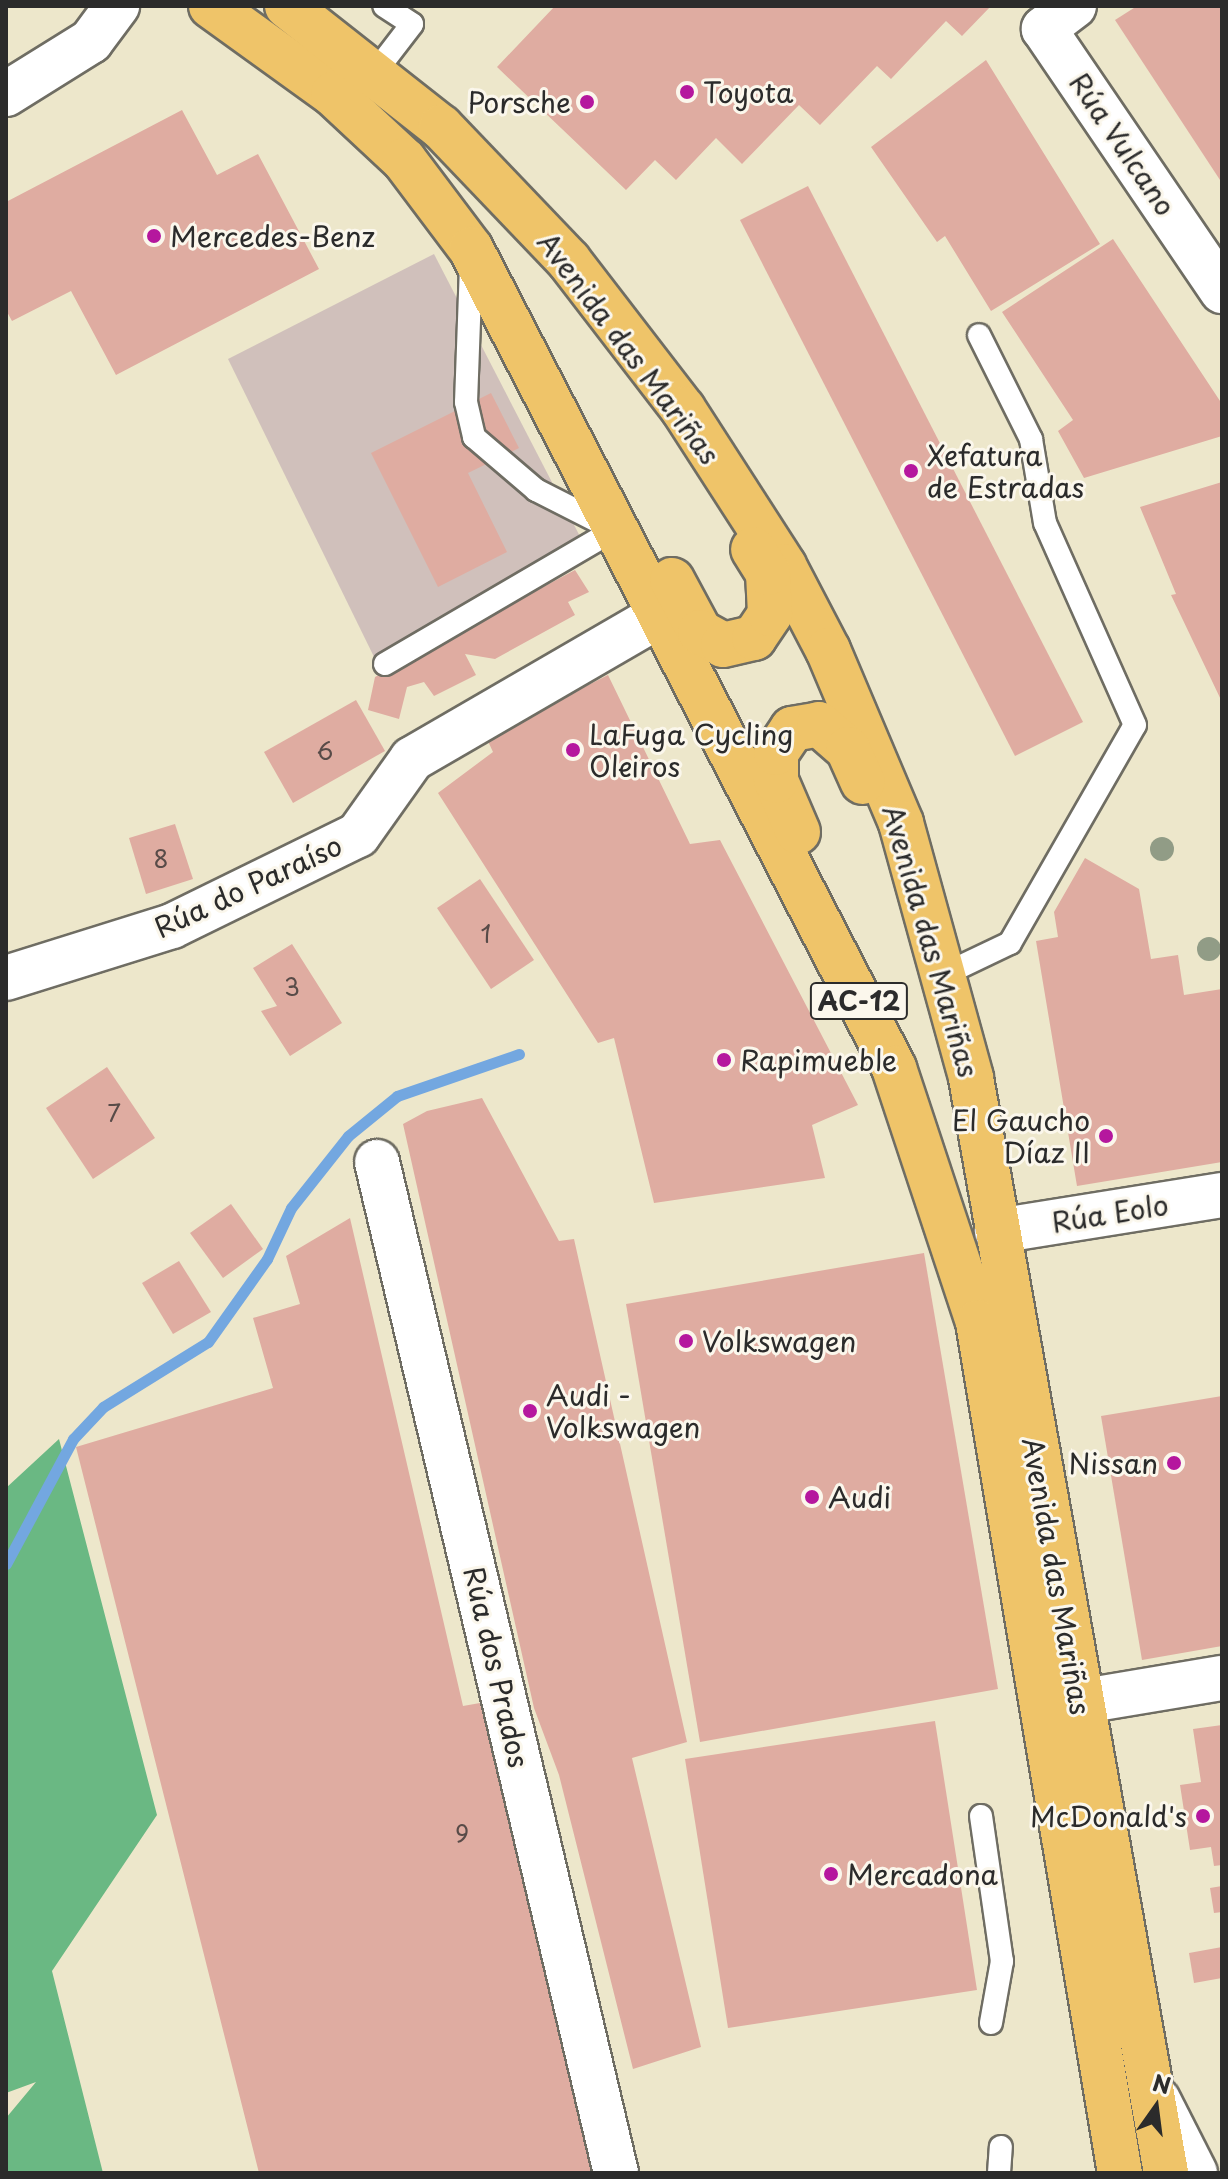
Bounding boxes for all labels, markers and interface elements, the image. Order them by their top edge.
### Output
street label: Rúa Vulcano [1062,65,1184,223]
place label: Toyota [703,75,793,109]
marker: Toyota [678,83,696,101]
place label: Porsche [468,85,571,119]
marker: Porsche [578,93,596,111]
place label: Mercedes-Benz [170,219,375,253]
street label: Avenida das Mariñas [531,226,727,470]
marker: Mercedes-Benz [145,227,163,245]
place label: Xefatura de Estradas [927,438,1085,504]
marker: Xefatura de Estradas [902,462,920,480]
place label: LaFuga Cycling Oleiros [589,717,794,783]
house number: 6 [317,737,333,765]
marker: LaFuga Cycling Oleiros [564,741,582,759]
street label: Avenida das Mariñas [876,801,986,1081]
street label: Rúa do Paraíso [149,828,347,944]
house number: 8 [154,845,168,873]
house number: 1 [481,920,491,948]
house number: 3 [284,973,300,1001]
road number: AC-12 [809,979,909,1023]
place label: Rapimueble [740,1043,897,1077]
marker: Rapimueble [715,1051,733,1069]
house number: 7 [107,1099,121,1127]
place label: El Gaucho Díaz II [951,1103,1090,1169]
marker: El Gaucho Díaz II [1097,1127,1115,1145]
street label: Rúa Eolo [1049,1187,1171,1239]
place label: Volkswagen [702,1324,856,1358]
marker: Volkswagen [677,1332,695,1350]
place label: Audi - Volkswagen [546,1378,700,1444]
marker: Audi - Volkswagen [521,1402,539,1420]
street label: Avenida das Mariñas [1016,1435,1098,1717]
place label: Nissan [1069,1446,1158,1480]
marker: Nissan [1165,1454,1183,1472]
place label: Audi [828,1480,891,1514]
marker: Audi [803,1488,821,1506]
street label: Rúa dos Prados [457,1562,537,1772]
place label: McDonald's [1030,1799,1187,1833]
marker: McDonald's [1194,1807,1212,1825]
house number: 9 [455,1820,469,1848]
place label: Mercadona [847,1857,998,1891]
marker: Mercadona [822,1865,840,1883]
text: N [1149,2065,1174,2101]
north arrow [1116,2067,1196,2147]

